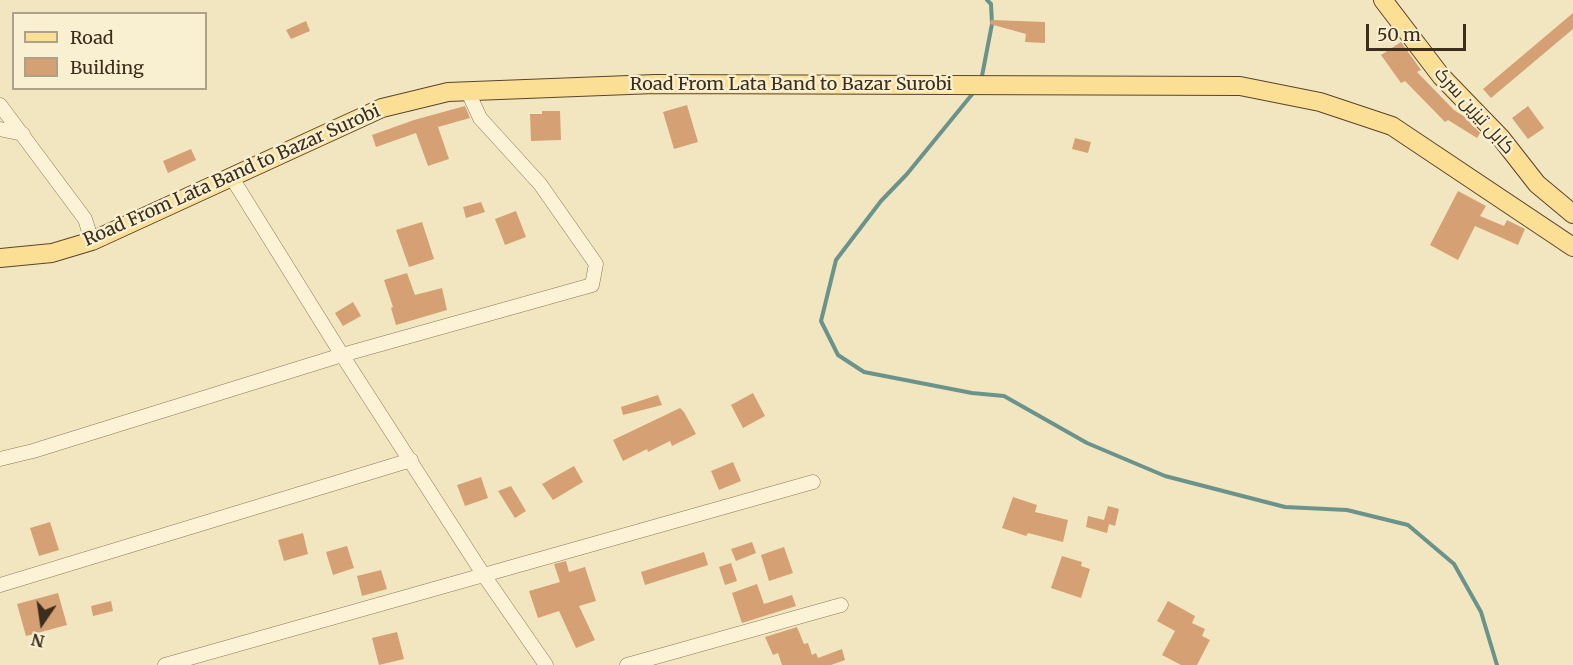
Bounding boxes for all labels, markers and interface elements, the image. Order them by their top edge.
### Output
legend [12,12,207,90]
scale bar [1369,12,1470,50]
text: 50 m [1377,23,1421,46]
text: Road [70,26,114,49]
text: Building [70,56,144,79]
street label: کابل تیزین سرک [1429,63,1519,159]
street label: Road From Lata Band to Bazar Surobi [630,74,952,96]
street label: Road From Lata Band to Bazar Surobi [80,101,384,251]
north arrow [12,593,72,653]
text: N [30,629,46,652]

